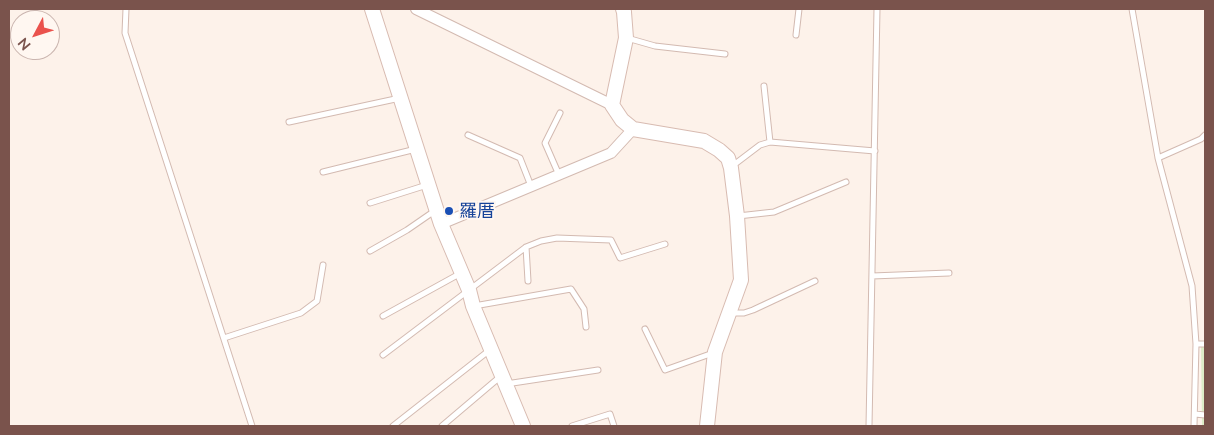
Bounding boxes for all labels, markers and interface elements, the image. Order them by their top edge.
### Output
north arrow [10,10,60,60]
text: N [14,35,34,54]
place label: 羅厝 [459,200,495,222]
marker: 羅厝 [443,205,455,217]

